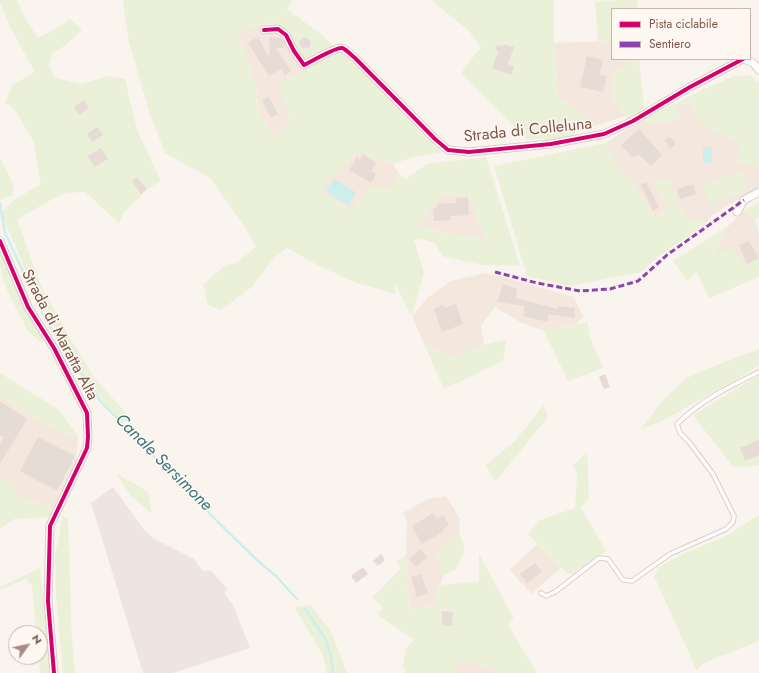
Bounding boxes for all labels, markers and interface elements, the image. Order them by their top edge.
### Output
legend [611,8,751,60]
text: Pista ciclabile [649,15,718,33]
text: Sentiero [649,35,691,53]
street label: Strada di Colleluna [463,115,593,147]
street label: Strada di Maratta Alta [16,266,102,404]
water label: Canale Sersimone [110,410,216,516]
north arrow [8,625,48,665]
text: N [28,631,46,647]

